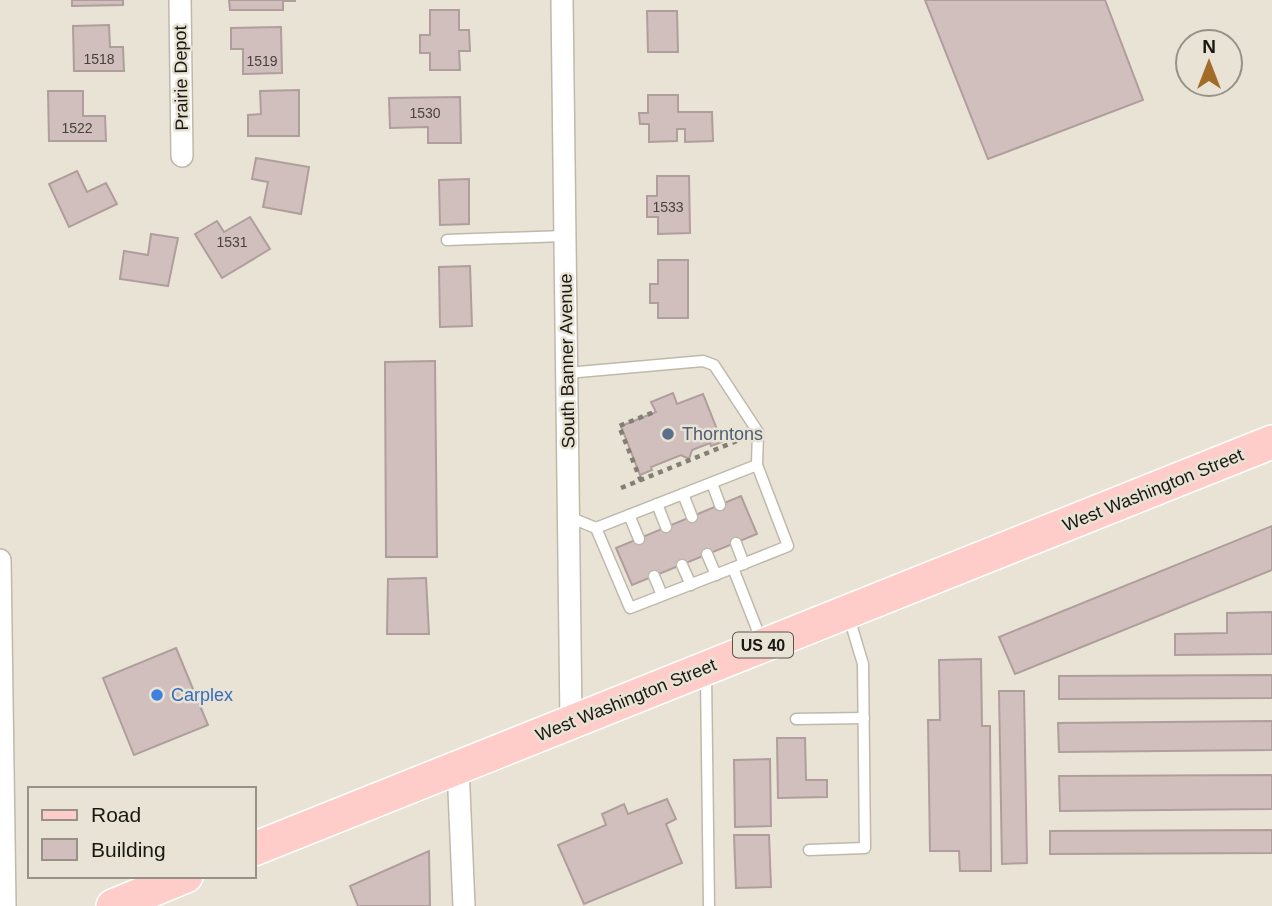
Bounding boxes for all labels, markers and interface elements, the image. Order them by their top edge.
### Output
street label: Prairie Depot [170,25,192,131]
north arrow [1174,28,1244,98]
text: N [1202,36,1216,57]
house number: 1518 [83,51,115,67]
house number: 1519 [246,53,278,69]
house number: 1530 [409,105,441,121]
house number: 1522 [61,120,93,136]
house number: 1533 [652,199,684,215]
house number: 1531 [216,234,248,250]
street label: South Banner Avenue [555,273,579,449]
place label: Thorntons [682,424,763,444]
marker: Thorntons [660,426,676,442]
street label: West Washington Street [1060,445,1246,535]
road number: US 40 [733,632,793,658]
street label: West Washington Street [533,655,719,745]
place label: Carplex [171,685,233,705]
marker: Carplex [149,687,165,703]
legend [28,787,256,878]
text: Road [91,803,141,826]
text: Building [91,838,166,861]

